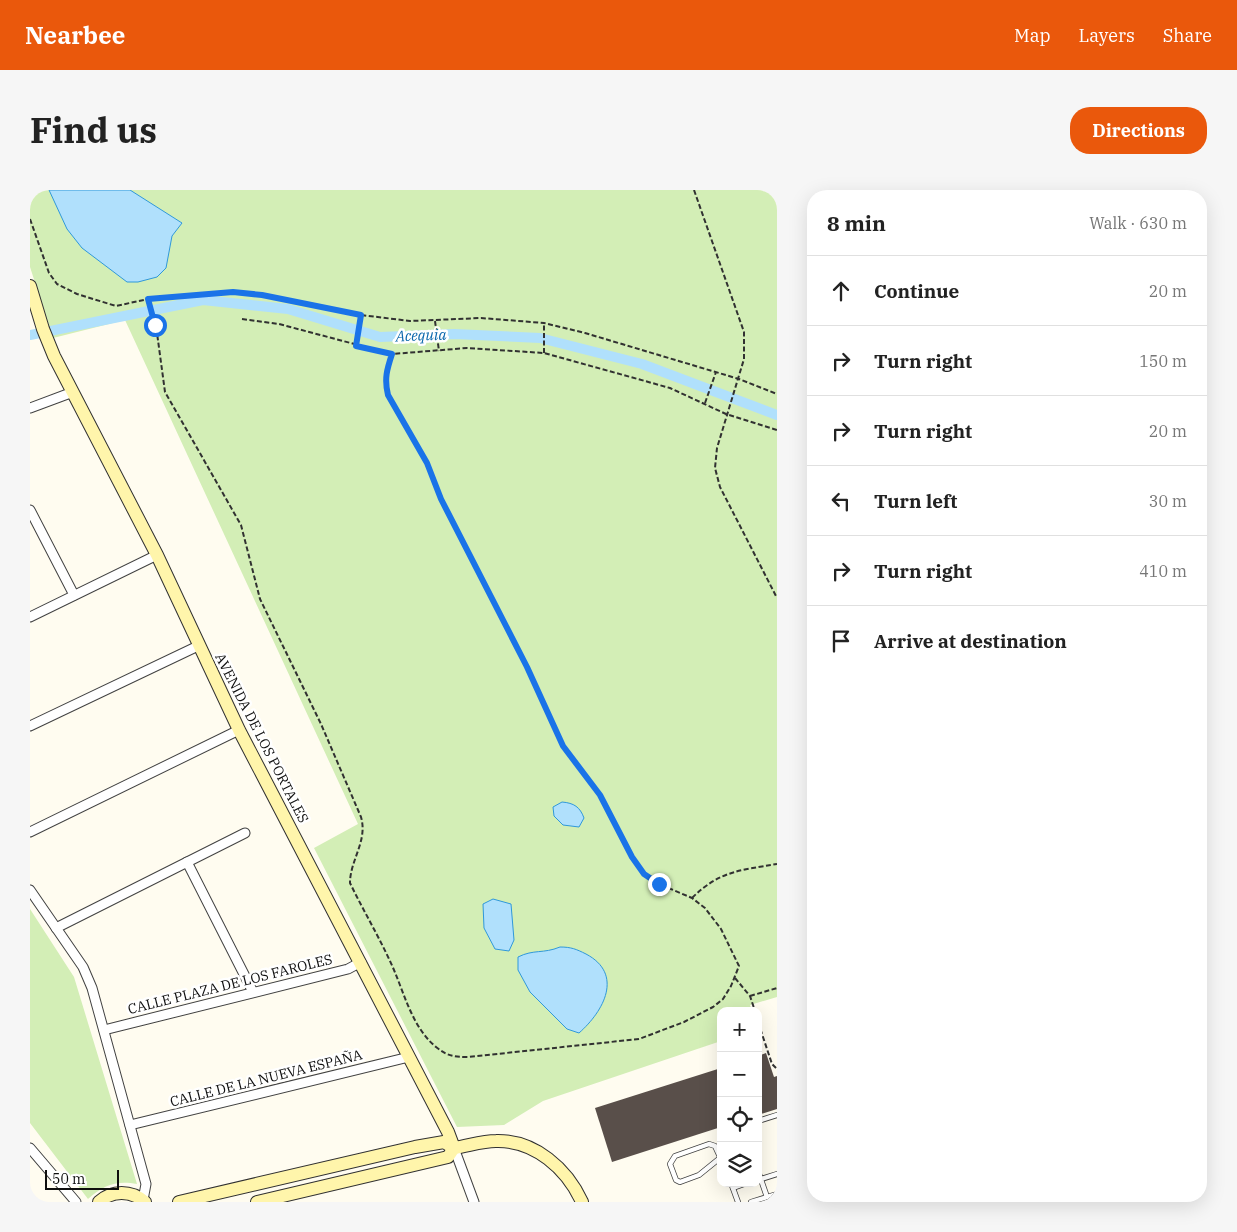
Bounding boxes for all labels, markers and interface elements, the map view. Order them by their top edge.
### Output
text: Nearbee [25,19,125,51]
text: Map [1014,24,1051,47]
text: Layers [1079,24,1135,47]
text: Share [1163,24,1212,47]
text: Find us [30,107,157,153]
button: Directions [1070,107,1207,154]
text: 8 min [827,209,886,237]
text: Walk · 630 m [1089,213,1187,233]
icon: ahead [827,277,855,305]
text: Continue [874,279,959,303]
text: 20 m [1149,281,1187,301]
route start [144,314,167,337]
water label: Acequia [394,325,448,345]
icon: right [827,347,855,375]
text: Turn right [874,349,972,373]
text: 150 m [1139,351,1187,371]
icon: right [827,417,855,445]
text: Turn right [874,419,972,443]
text: 20 m [1149,421,1187,441]
icon: left [827,487,855,515]
text: Turn left [874,489,957,513]
text: 30 m [1149,491,1187,511]
icon: right [827,557,855,585]
text: Turn right [874,559,972,583]
text: 410 m [1139,561,1187,581]
icon: arrive [827,627,855,655]
text: Arrive at destination [874,629,1067,653]
street label: AVENIDA DE LOS PORTALES [211,650,313,826]
route end [648,873,671,896]
street label: CALLE PLAZA DE LOS FAROLES [126,950,334,1018]
map controls [717,1007,762,1187]
button: + [717,1007,762,1052]
street label: CALLE DE LA NUEVA ESPAÑA [168,1045,364,1111]
button: − [717,1052,762,1097]
button: locate [717,1097,762,1142]
button: layers [717,1142,762,1187]
scale bar [45,1167,119,1190]
text: 50 m [52,1170,85,1188]

